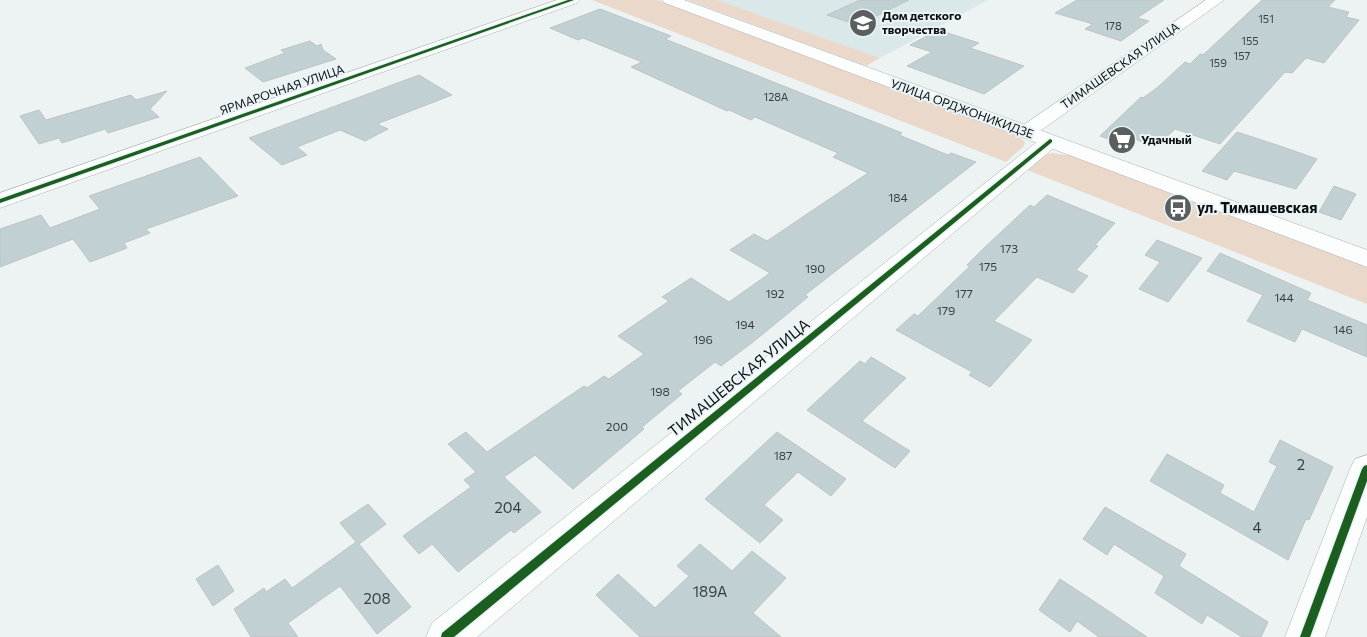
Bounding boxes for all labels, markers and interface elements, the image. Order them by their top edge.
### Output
school or university icon: Дом детского творчества [848,8,878,38]
place label: Дом детского творчества [882,8,961,36]
house number: 151 [1258,12,1274,25]
street label: ТИМАШЕВСКАЯ УЛИЦА [1058,19,1181,111]
house number: 178 [1104,19,1122,32]
house number: 155 [1241,34,1259,47]
house number: 157 [1234,49,1251,62]
house number: 159 [1209,56,1227,69]
street label: ЯРМАРОЧНАЯ УЛИЦА [218,61,346,117]
street label: УЛИЦА ОРДЖОНИКИДЗЕ [889,76,1036,141]
house number: 128А [764,90,789,103]
supermarket icon: Удачный [1107,125,1137,155]
place label: Удачный [1141,132,1192,146]
house number: 184 [888,190,908,204]
bus stop icon: ул. Тимашевская [1163,193,1193,223]
place label: ул. Тимашевская [1197,198,1317,216]
house number: 173 [1000,241,1018,255]
house number: 175 [979,259,997,273]
house number: 190 [805,261,825,275]
house number: 192 [765,286,785,300]
house number: 177 [955,286,973,300]
house number: 144 [1274,290,1294,304]
house number: 179 [937,303,955,317]
street label: ТИМАШЕВСКАЯ УЛИЦА [664,315,813,440]
house number: 194 [735,317,755,331]
house number: 146 [1333,322,1353,336]
house number: 196 [693,332,713,346]
house number: 198 [650,384,670,398]
house number: 200 [606,419,628,433]
house number: 187 [774,448,792,462]
house number: 2 [1297,455,1305,473]
house number: 204 [494,498,522,516]
house number: 4 [1253,518,1262,536]
house number: 189А [693,582,727,600]
house number: 208 [363,589,391,607]

